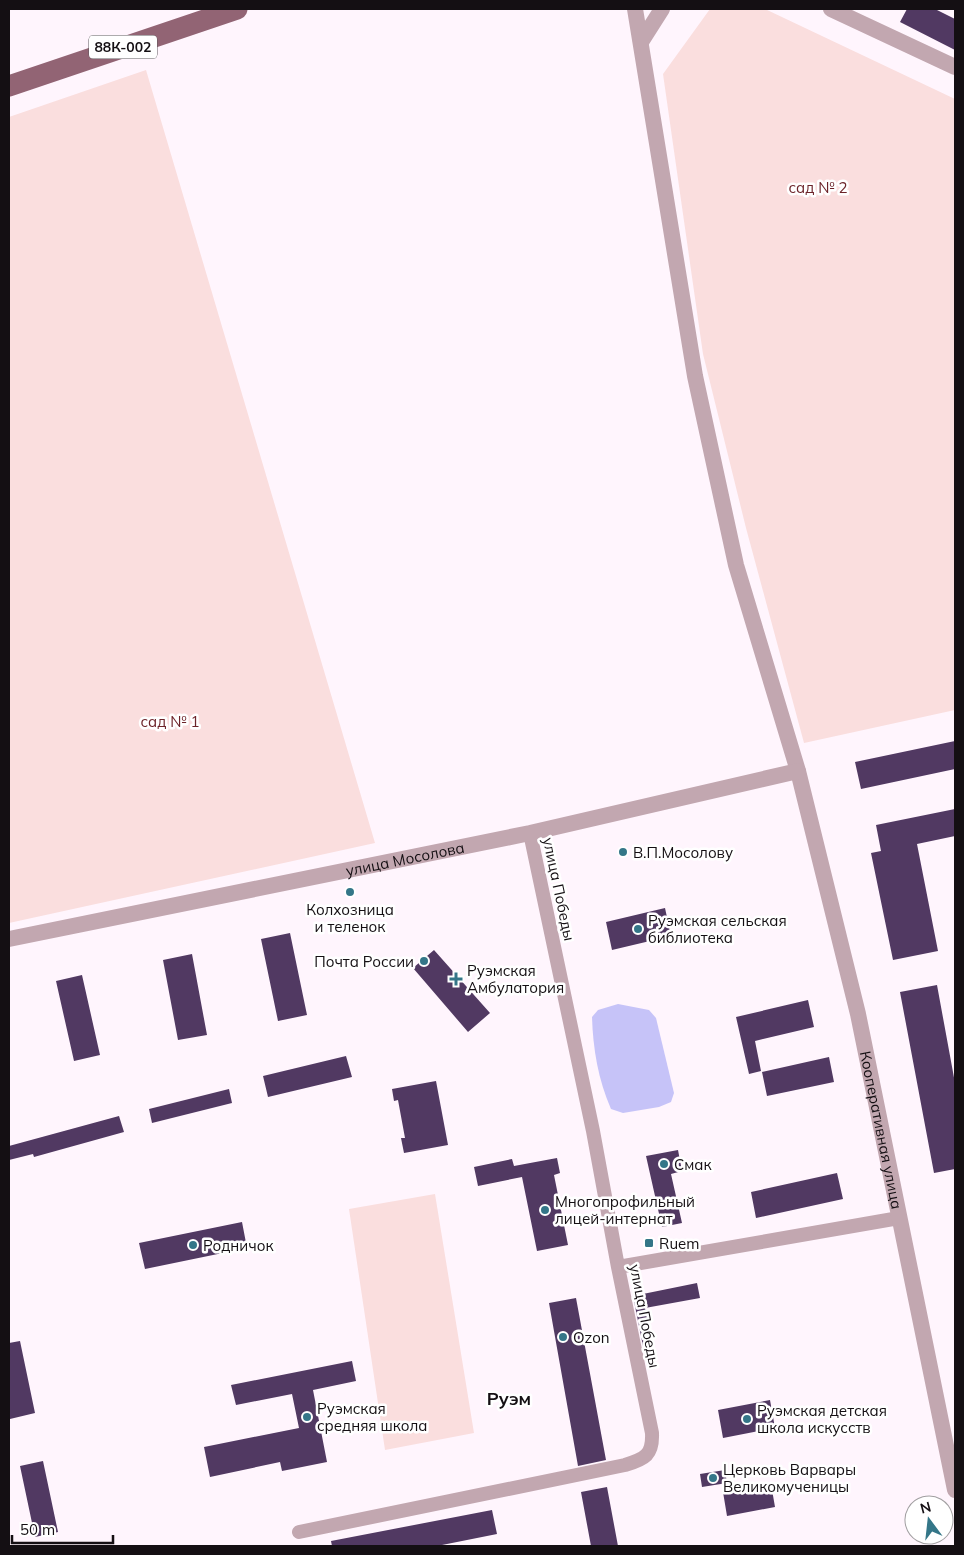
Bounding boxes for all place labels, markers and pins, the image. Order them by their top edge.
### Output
place label: В.П.Мосолову [633,843,733,862]
marker: В.П.Мосолову [617,846,629,858]
marker: Колхозница и теленок [344,886,356,898]
place label: Колхозница и теленок [306,900,394,936]
place label: Руэмская сельская библиотека [648,911,787,947]
marker: Руэмская сельская библиотека [632,923,644,935]
place label: Почта России [314,952,414,971]
marker: Почта России [418,955,430,967]
place label: Руэмская Амбулатория [467,961,564,997]
marker: Руэмская Амбулатория [449,972,463,986]
place label: Смак [674,1155,713,1174]
marker: Смак [658,1158,670,1170]
place label: Многопрофильный лицей-интернат [555,1192,695,1228]
marker: Многопрофильный лицей-интернат [539,1204,551,1216]
place label: Ruem [659,1234,699,1253]
place label: Родничок [203,1236,274,1255]
marker: Ruem [643,1237,655,1249]
marker: Родничок [187,1239,199,1251]
place label: Ozon [573,1328,610,1347]
marker: Ozon [557,1331,569,1343]
place label: Руэмская средняя школа [317,1399,427,1435]
place label: Руэмская детская школа искусств [757,1401,887,1437]
marker: Руэмская средняя школа [301,1411,313,1423]
marker: Руэмская детская школа искусств [741,1413,753,1425]
place label: Церковь Варвары Великомученицы [723,1460,856,1496]
marker: Церковь Варвары Великомученицы [707,1472,719,1484]

